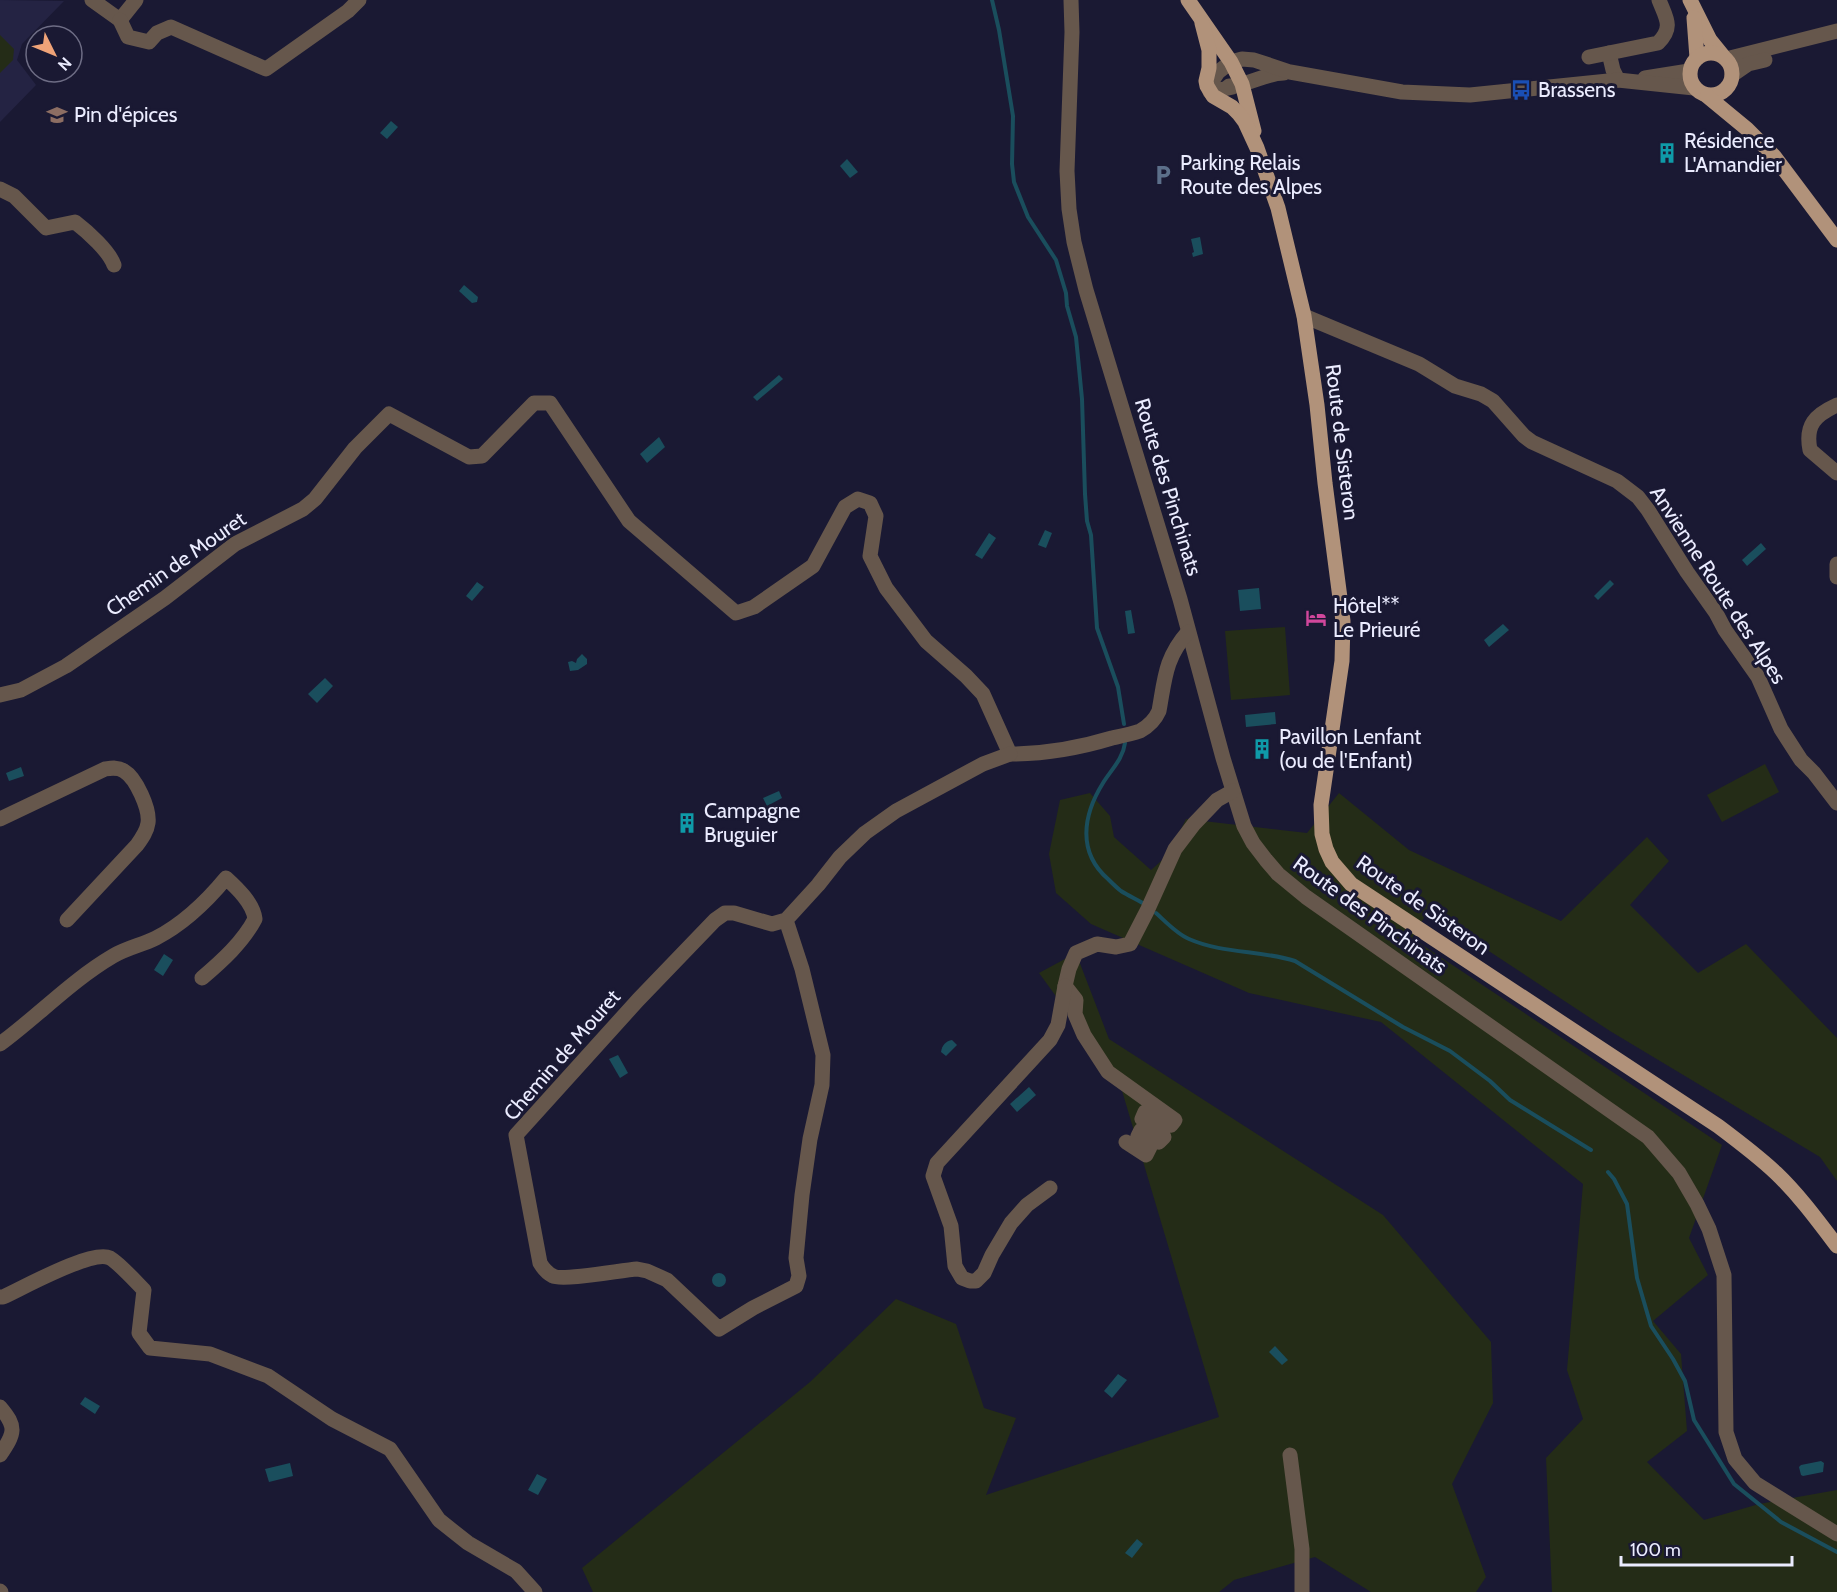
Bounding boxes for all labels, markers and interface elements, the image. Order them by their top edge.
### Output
north arrow [24,24,84,84]
text: N [54,53,75,75]
place label: Brassens [1538,77,1616,102]
bus stop icon: Brassens [1509,78,1533,102]
place label: Pin d'épices [74,102,178,127]
school or university icon: Pin d'épices [45,103,69,127]
place label: Résidence L'Amandier [1684,128,1782,177]
building icon: Résidence L'Amandier [1655,141,1679,165]
place label: Parking Relais Route des Alpes [1180,150,1322,199]
parking icon: Parking Relais Route des Alpes [1151,163,1175,187]
street label: Route de Sisteron [1321,362,1364,521]
street label: Route des Pinchinats [1130,395,1207,579]
street label: Anvienne Route des Alpes [1645,481,1792,689]
street label: Chemin de Mouret [101,506,251,621]
place label: Hôtel** Le Prieuré [1333,593,1421,642]
hotel icon: Hôtel** Le Prieuré [1304,606,1328,630]
place label: Pavillon Lenfant (ou de l'Enfant) [1279,724,1421,773]
building icon: Pavillon Lenfant (ou de l'Enfant) [1250,737,1274,761]
place label: Campagne Bruguier [704,798,800,847]
building icon: Campagne Bruguier [675,811,699,835]
street label: Route de Sisteron [1352,849,1495,960]
street label: Route des Pinchinats [1289,850,1452,979]
street label: Chemin de Mouret [498,984,625,1125]
scale bar [1621,1529,1792,1567]
text: 100 m [1630,1539,1681,1561]

